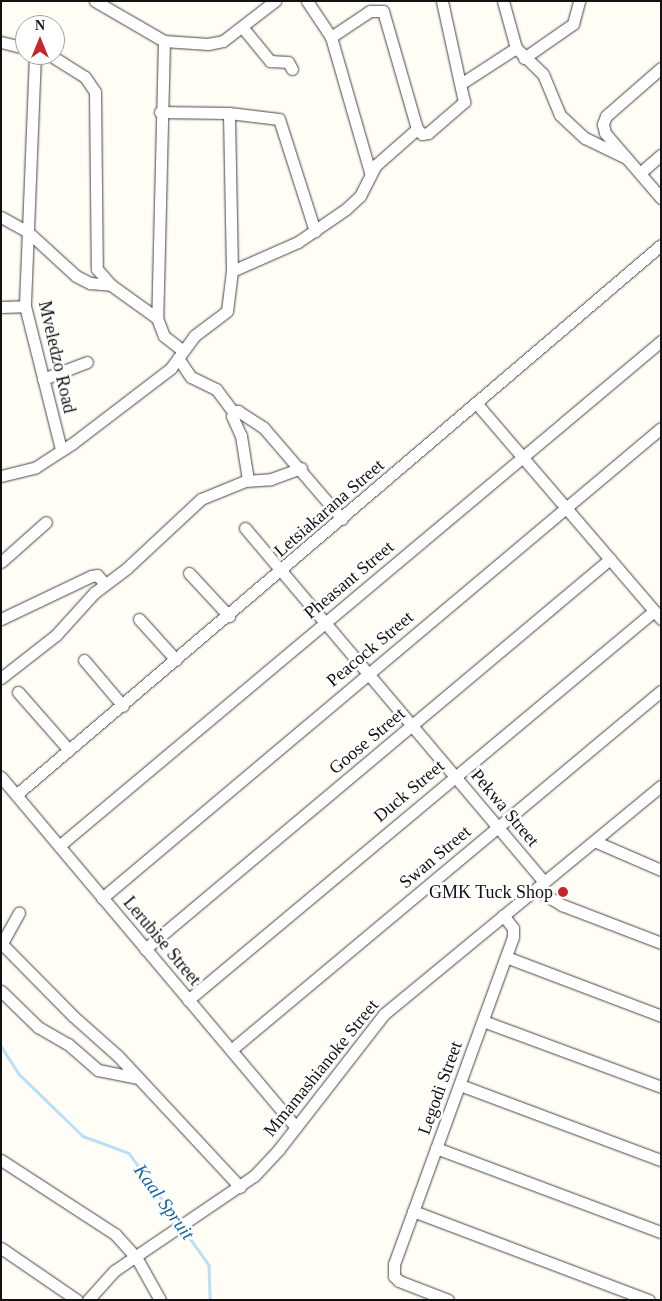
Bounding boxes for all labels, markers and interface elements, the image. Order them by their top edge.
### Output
north arrow [15,15,65,65]
text: N [35,18,45,33]
street label: Mveledzo Road [34,299,80,415]
street label: Letsiakarana Street [270,454,388,562]
street label: Pheasant Street [300,536,398,624]
street label: Peacock Street [322,607,418,691]
street label: Goose Street [325,703,409,779]
street label: Duck Street [369,755,449,827]
street label: Pekwa Street [466,765,544,851]
street label: Swan Street [395,821,475,893]
place label: GMK Tuck Shop [429,881,553,903]
marker: GMK Tuck Shop [557,886,569,898]
street label: Lerubise Street [119,892,205,990]
street label: Mmamashianoke Street [259,995,383,1141]
street label: Legodi Street [413,1039,467,1137]
water label: Kaal Spruit [129,1160,199,1244]

